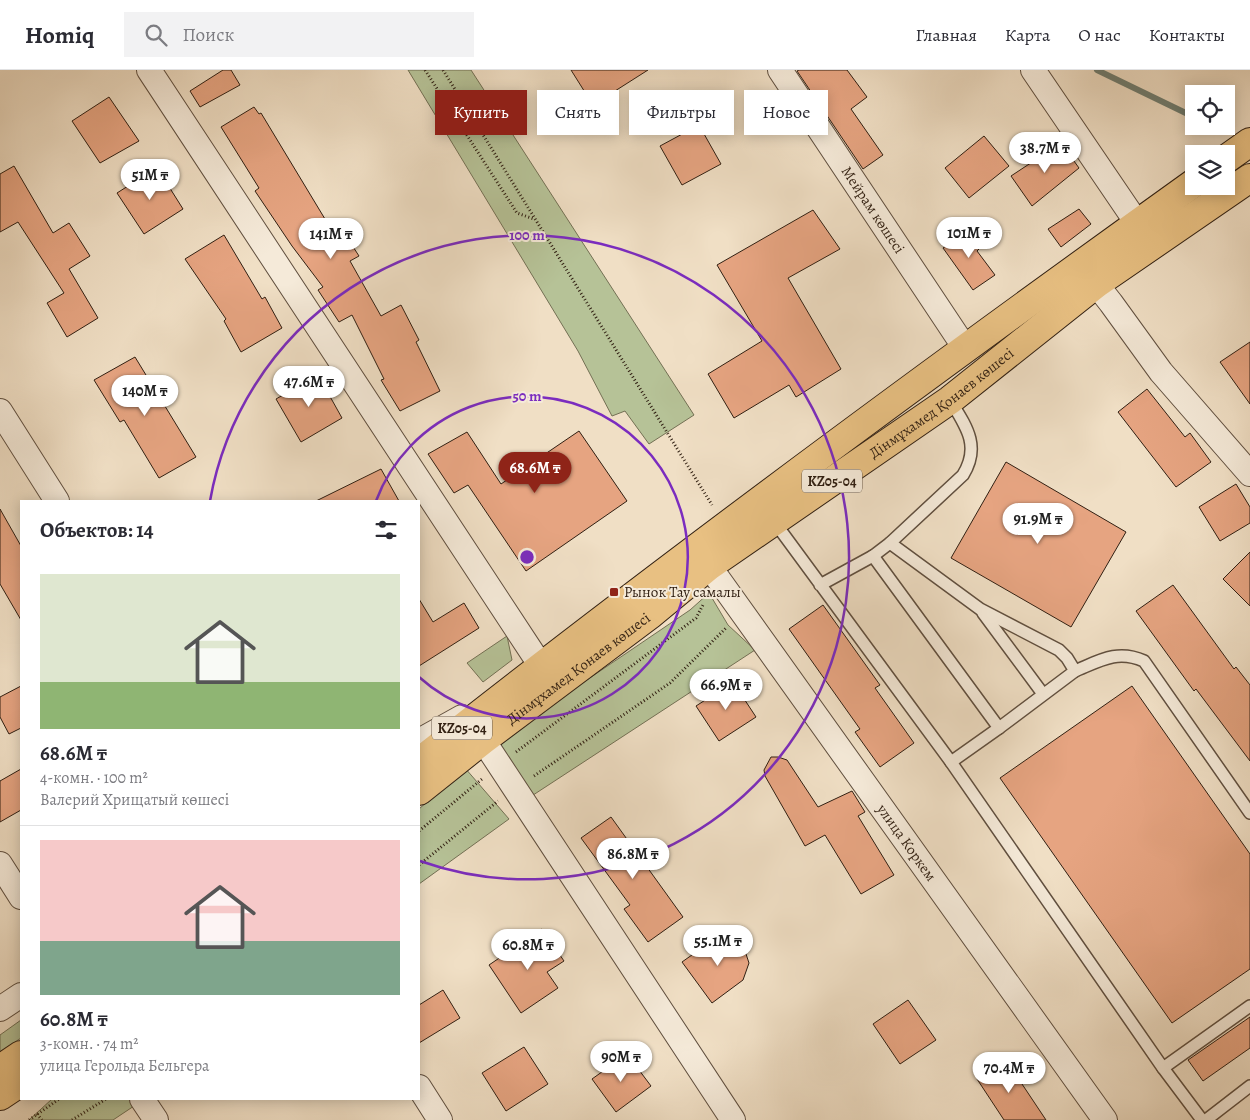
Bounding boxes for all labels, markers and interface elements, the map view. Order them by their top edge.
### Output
search box [124,12,474,57]
text: Homiq [25,19,94,51]
icon: search [142,21,170,49]
text: Поиск [182,22,234,48]
text: Главная [916,23,977,47]
text: Карта [1005,23,1050,47]
text: О нас [1078,23,1121,47]
text: Контакты [1149,23,1225,47]
map controls [1185,85,1235,195]
button: locate [1185,85,1235,135]
chip: Купить [435,90,527,135]
chip: Снять [537,90,619,135]
chip: Фильтры [629,90,734,135]
chip: Новое [744,90,828,135]
pin: 38.7M ₸ [999,132,1091,174]
text: 38.7M ₸ [1020,137,1070,159]
button: layers [1185,145,1235,195]
pin: 51M ₸ [115,158,185,201]
street label: Мейрам көшесі [837,162,909,257]
text: 51M ₸ [132,164,168,186]
pin: 101M ₸ [928,216,1010,259]
pin: 141M ₸ [290,218,372,260]
text: 101M ₸ [947,222,991,244]
text: 141M ₸ [309,223,353,245]
text: 100 m [509,225,545,245]
street label: Дінмұхамед Қонаев көшесі [865,343,1018,463]
pin: 47.6M ₸ [263,366,355,408]
text: 47.6M ₸ [284,371,334,393]
pin: 140M ₸ [104,374,186,417]
text: 140M ₸ [122,380,168,402]
text: 50 m [512,386,542,406]
pin: 68.6M ₸ [489,452,581,494]
text: 68.6M ₸ [509,457,561,479]
road number: KZ05-04 [802,470,862,492]
pin: 91.9M ₸ [992,502,1084,545]
text: 91.9M ₸ [1013,508,1063,530]
text: Объектов: 14 [40,516,154,544]
icon: filters [372,516,400,544]
centre of rings [518,548,536,566]
place label: Рынок Тау самалы [624,582,741,602]
marker: Рынок Тау самалы [608,586,620,598]
icon: home [175,607,265,697]
street label: Дінмұхамед Қонаев көшесі [502,608,654,729]
pin: 66.9M ₸ [680,668,772,711]
text: 66.9M ₸ [701,674,751,696]
road number: KZ05-04 [432,716,492,740]
text: 68.6M ₸ [40,739,107,767]
text: 4-комн. · 100 m² [40,767,148,789]
text: Валерий Хрищатый көшесі [40,789,229,811]
street label: улица Коркем [872,799,941,885]
pin: 86.8M ₸ [587,838,679,880]
text: 86.8M ₸ [607,843,659,865]
icon: home [175,872,265,962]
pin: 55.1M ₸ [672,924,764,967]
pin: 60.8M ₸ [482,928,574,971]
text: 55.1M ₸ [694,930,742,952]
text: 60.8M ₸ [502,934,554,956]
text: 60.8M ₸ [40,1005,108,1033]
text: 3-комн. · 74 m² [40,1033,139,1055]
pin: 90M ₸ [586,1040,656,1083]
text: 90M ₸ [601,1046,641,1068]
pin: 70.4M ₸ [963,1052,1055,1094]
text: улица Герольда Бельгера [40,1055,209,1077]
text: 70.4M ₸ [984,1057,1034,1079]

